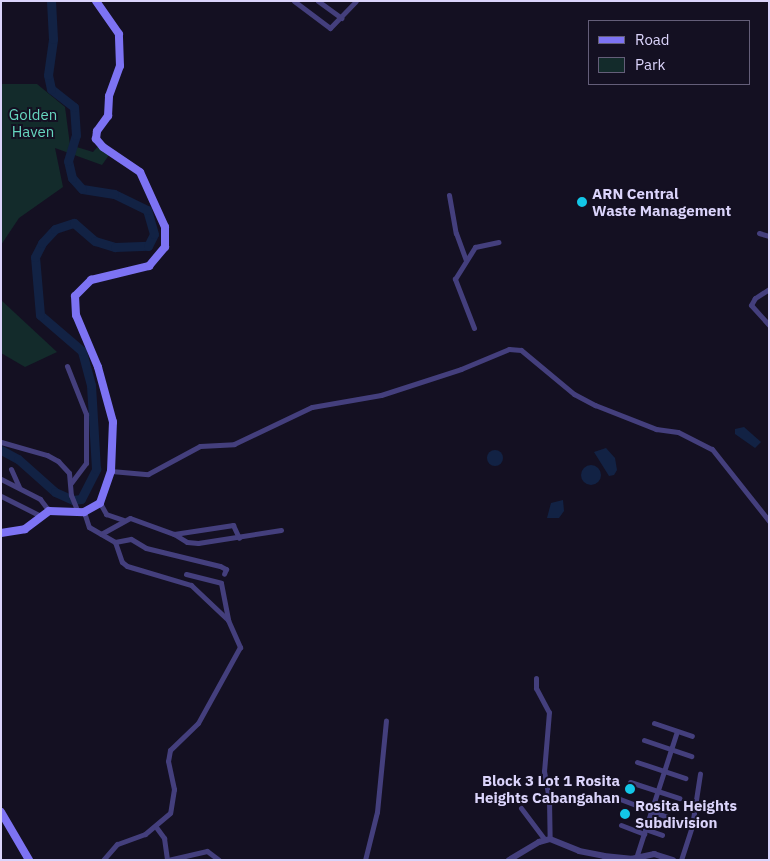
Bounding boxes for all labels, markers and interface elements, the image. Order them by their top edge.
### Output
legend [588,20,750,85]
text: Road [635,30,670,49]
text: Park [635,55,665,74]
park label: Golden Haven [9,105,57,140]
place label: ARN Central Waste Management [592,184,731,219]
marker: ARN Central Waste Management [576,196,588,208]
place label: Block 3 Lot 1 Rosita Heights Cabangahan [474,771,620,806]
marker: Block 3 Lot 1 Rosita Heights Cabangahan [624,783,636,795]
place label: Rosita Heights Subdivision [635,796,737,831]
marker: Rosita Heights Subdivision [619,808,631,820]

